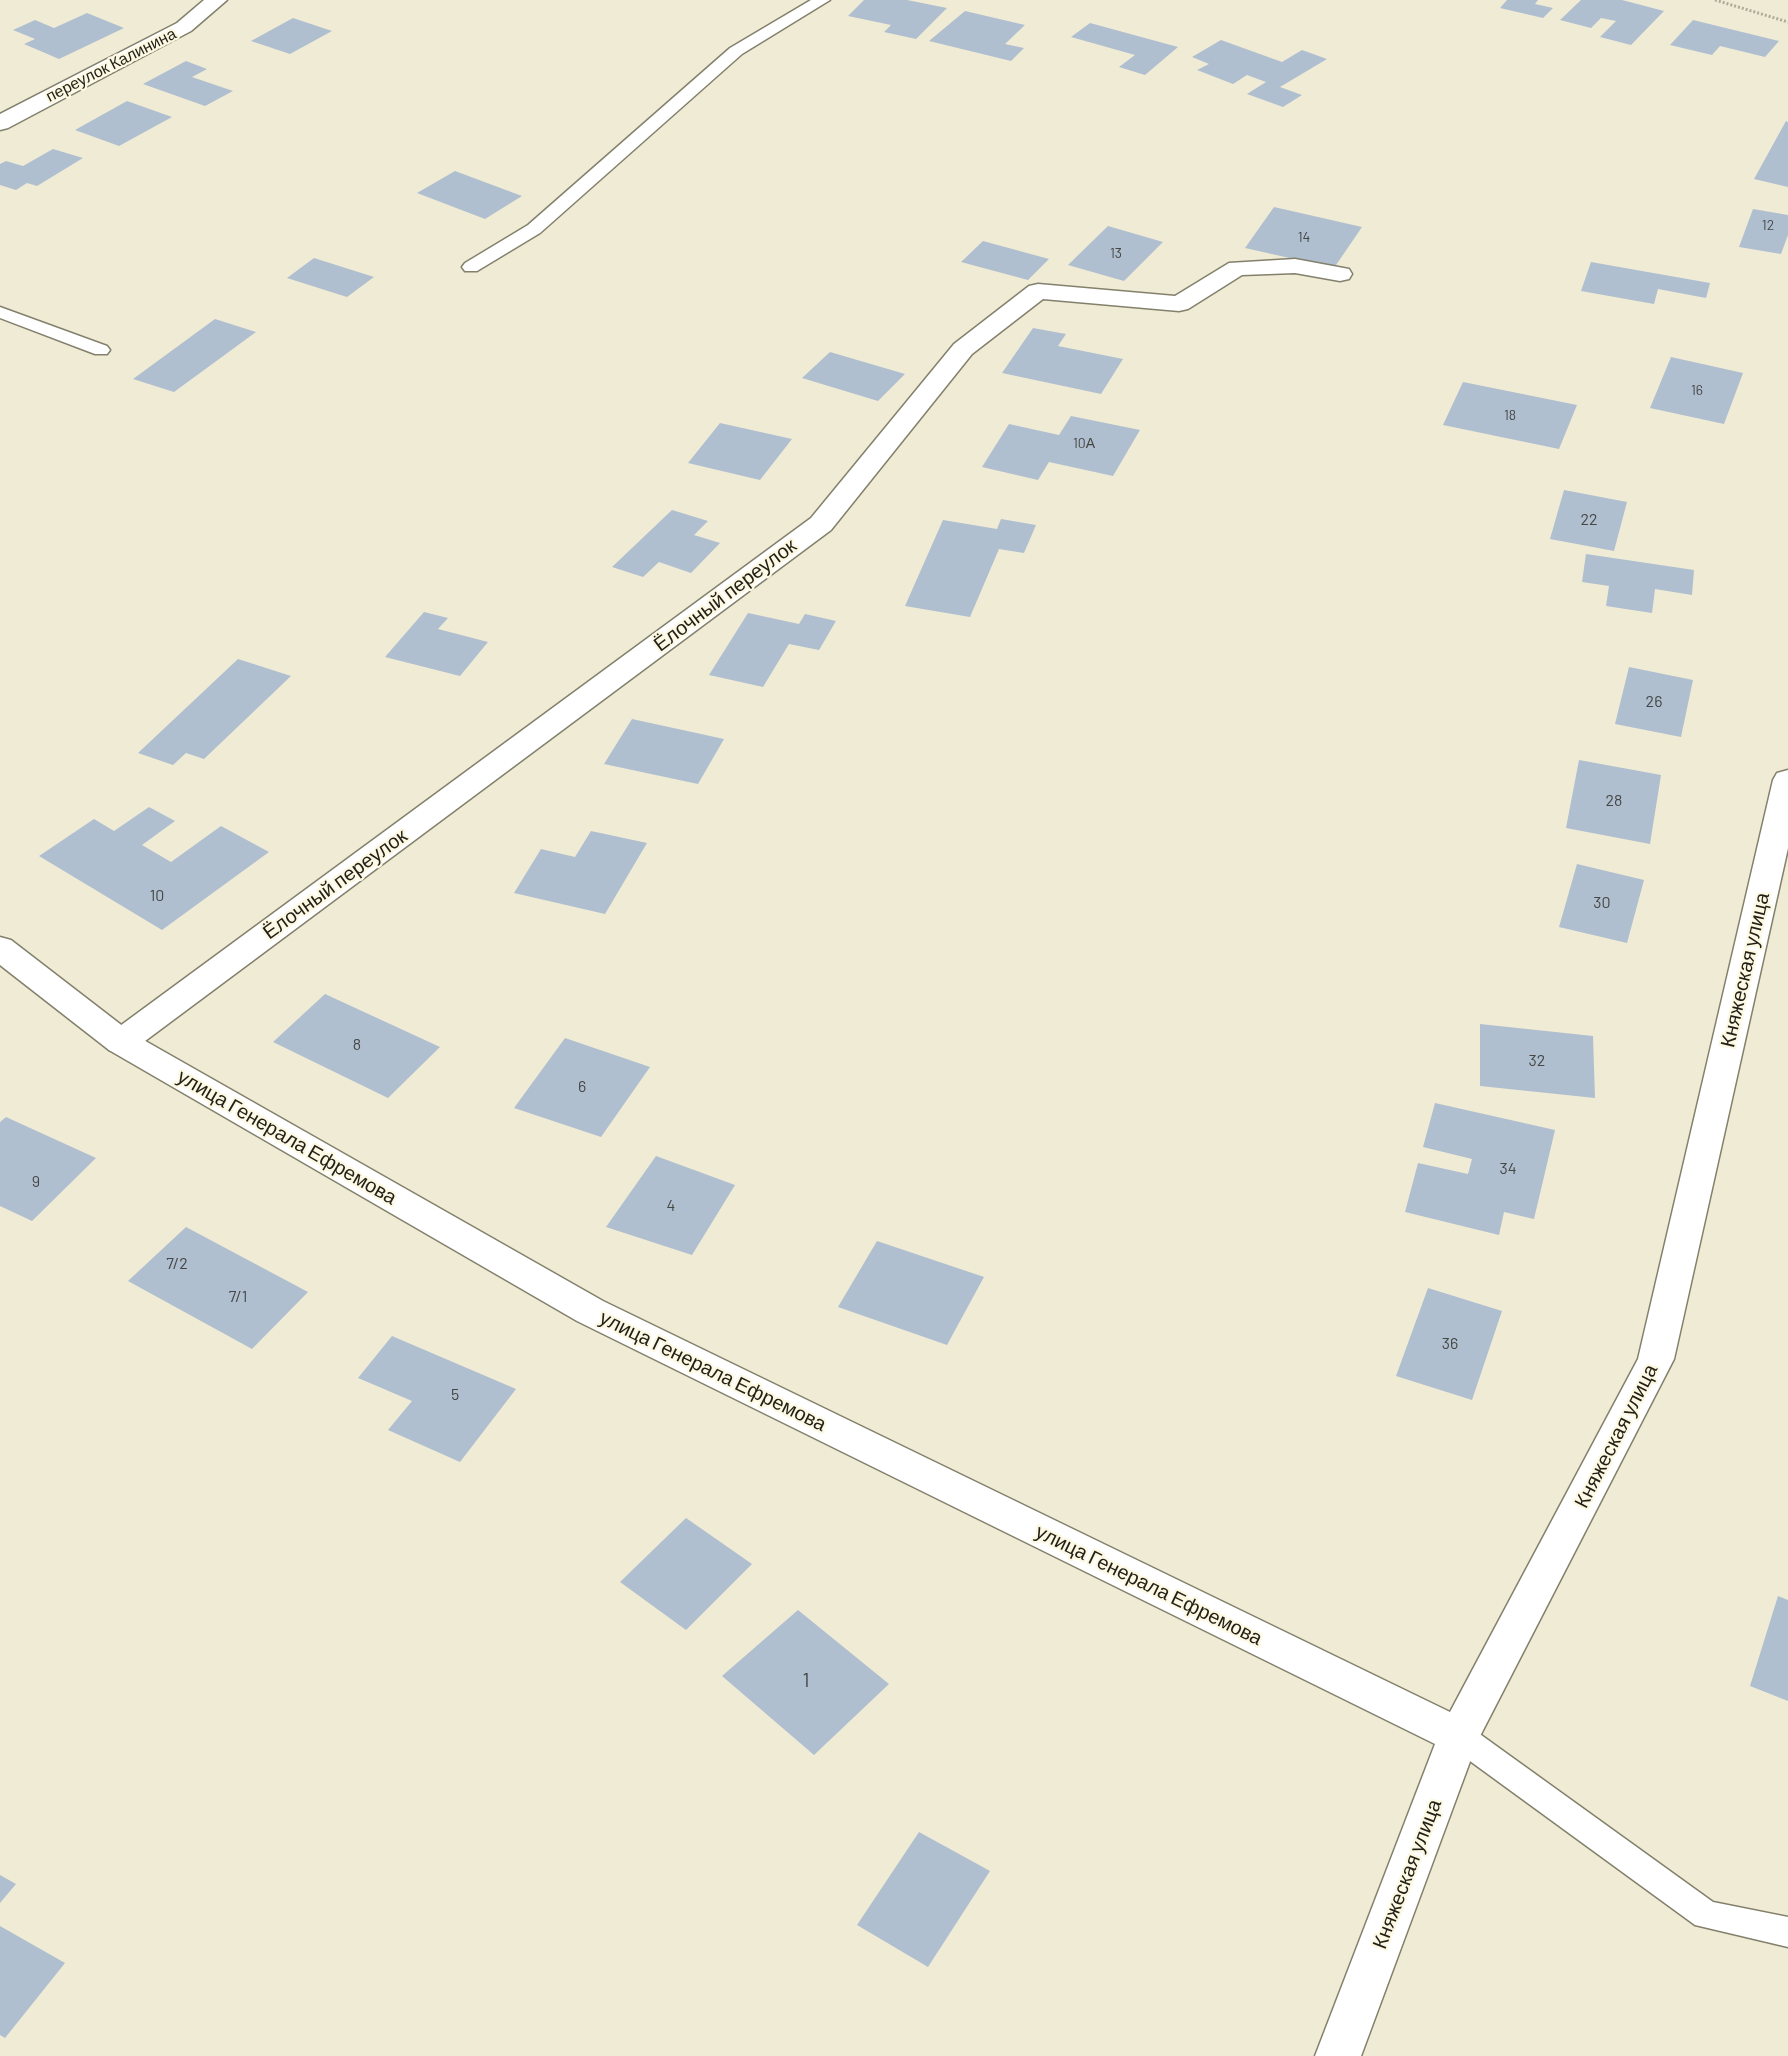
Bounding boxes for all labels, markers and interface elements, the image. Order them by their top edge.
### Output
street label: переулок Калинина [43,24,179,106]
house number: 12 [1762,217,1774,233]
house number: 14 [1298,229,1310,245]
house number: 13 [1110,245,1122,261]
house number: 16 [1691,382,1703,398]
house number: 18 [1504,407,1516,423]
house number: 10А [1073,435,1095,451]
house number: 22 [1580,510,1598,530]
street label: Ёлочный переулок [649,534,801,656]
house number: 26 [1646,692,1662,712]
house number: 28 [1606,791,1622,811]
street label: Ёлочный переулок [258,824,412,944]
house number: 10 [150,886,164,906]
street label: Княжеская улица [1716,890,1774,1050]
house number: 30 [1593,893,1611,913]
house number: 8 [353,1035,361,1055]
house number: 32 [1529,1051,1545,1071]
street label: улица Генерала Ефремова [173,1064,401,1210]
house number: 6 [578,1077,586,1097]
house number: 34 [1499,1159,1517,1179]
house number: 9 [32,1172,40,1192]
house number: 4 [667,1196,675,1216]
house number: 7/2 [166,1254,188,1274]
house number: 7/1 [229,1287,247,1307]
street label: улица Генерала Ефремова [596,1306,830,1436]
house number: 36 [1442,1334,1458,1354]
street label: Княжеская улица [1569,1360,1663,1512]
house number: 5 [451,1385,459,1405]
street label: улица Генерала Ефремова [1032,1520,1266,1650]
house number: 1 [803,1668,809,1692]
street label: Княжеская улица [1367,1796,1447,1952]

